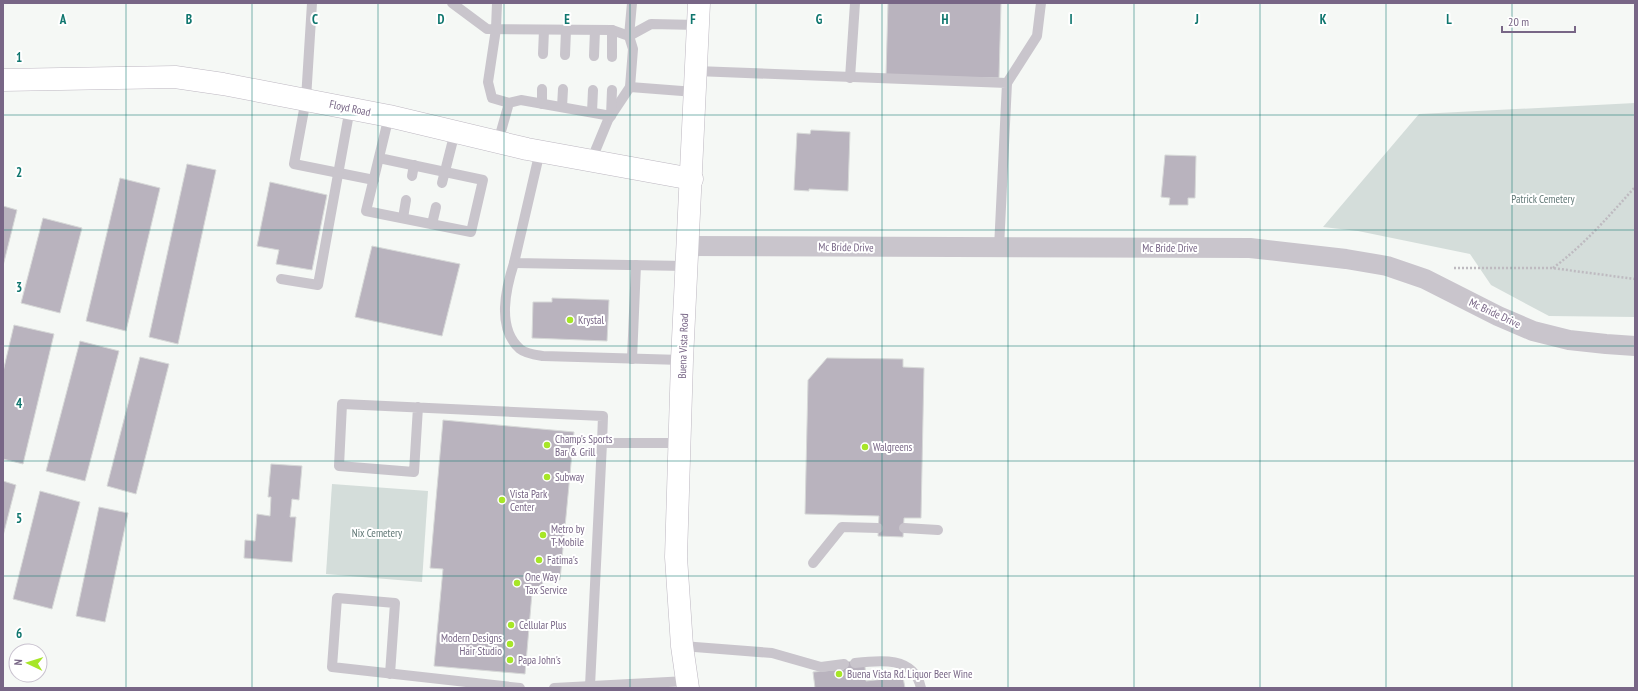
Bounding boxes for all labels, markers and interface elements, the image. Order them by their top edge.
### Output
scale bar [1502,8,1575,34]
text: A [59,11,67,28]
text: B [186,11,192,28]
text: C [312,11,318,28]
text: D [438,11,445,28]
text: E [564,11,570,28]
text: F [690,11,696,28]
text: G [816,11,823,28]
text: H [942,11,949,28]
text: I [1069,11,1073,28]
text: J [1194,11,1199,28]
text: K [1320,11,1327,28]
text: L [1446,11,1452,28]
text: 20 m [1508,14,1529,29]
text: 1 [16,49,22,66]
street label: Floyd Road [328,97,372,119]
text: 2 [16,164,22,181]
park label: Patrick Cemetery [1511,192,1576,206]
street label: Mc Bride Drive [818,240,874,254]
street label: Mc Bride Drive [1142,241,1198,255]
text: 3 [16,279,22,296]
street label: Mc Bride Drive [1467,295,1523,331]
place label: Krystal [578,313,604,327]
street label: Buena Vista Road [675,313,691,379]
marker: Krystal [565,315,575,325]
text: 4 [16,395,23,412]
place label: Champ's Sports Bar & Grill [555,432,613,459]
marker: Champ's Sports Bar & Grill [542,440,552,450]
place label: Walgreens [873,440,913,454]
marker: Walgreens [860,442,870,452]
place label: Subway [555,470,585,484]
marker: Subway [542,472,552,482]
place label: Vista Park Center [509,487,548,514]
marker: Vista Park Center [497,495,507,505]
text: 5 [16,510,22,527]
place label: Metro by T-Mobile [551,522,585,549]
park label: Nix Cemetery [352,526,403,540]
marker: Metro by T-Mobile [538,530,548,540]
place label: Fatima's [547,553,578,567]
marker: Fatima's [534,555,544,565]
place label: One Way Tax Service [525,570,568,597]
marker: One Way Tax Service [512,578,522,588]
place label: Cellular Plus [519,618,567,632]
marker: Cellular Plus [506,620,516,630]
text: 6 [16,625,22,642]
place label: Modern Designs Hair Studio [441,631,502,658]
marker: Modern Designs Hair Studio [505,639,515,649]
north arrow [8,643,48,683]
place label: Papa John's [518,653,561,667]
marker: Papa John's [505,655,515,665]
text: N [11,659,25,666]
place label: Buena Vista Rd. Liquor Beer Wine [847,667,973,681]
marker: Buena Vista Rd. Liquor Beer Wine [834,669,844,679]

